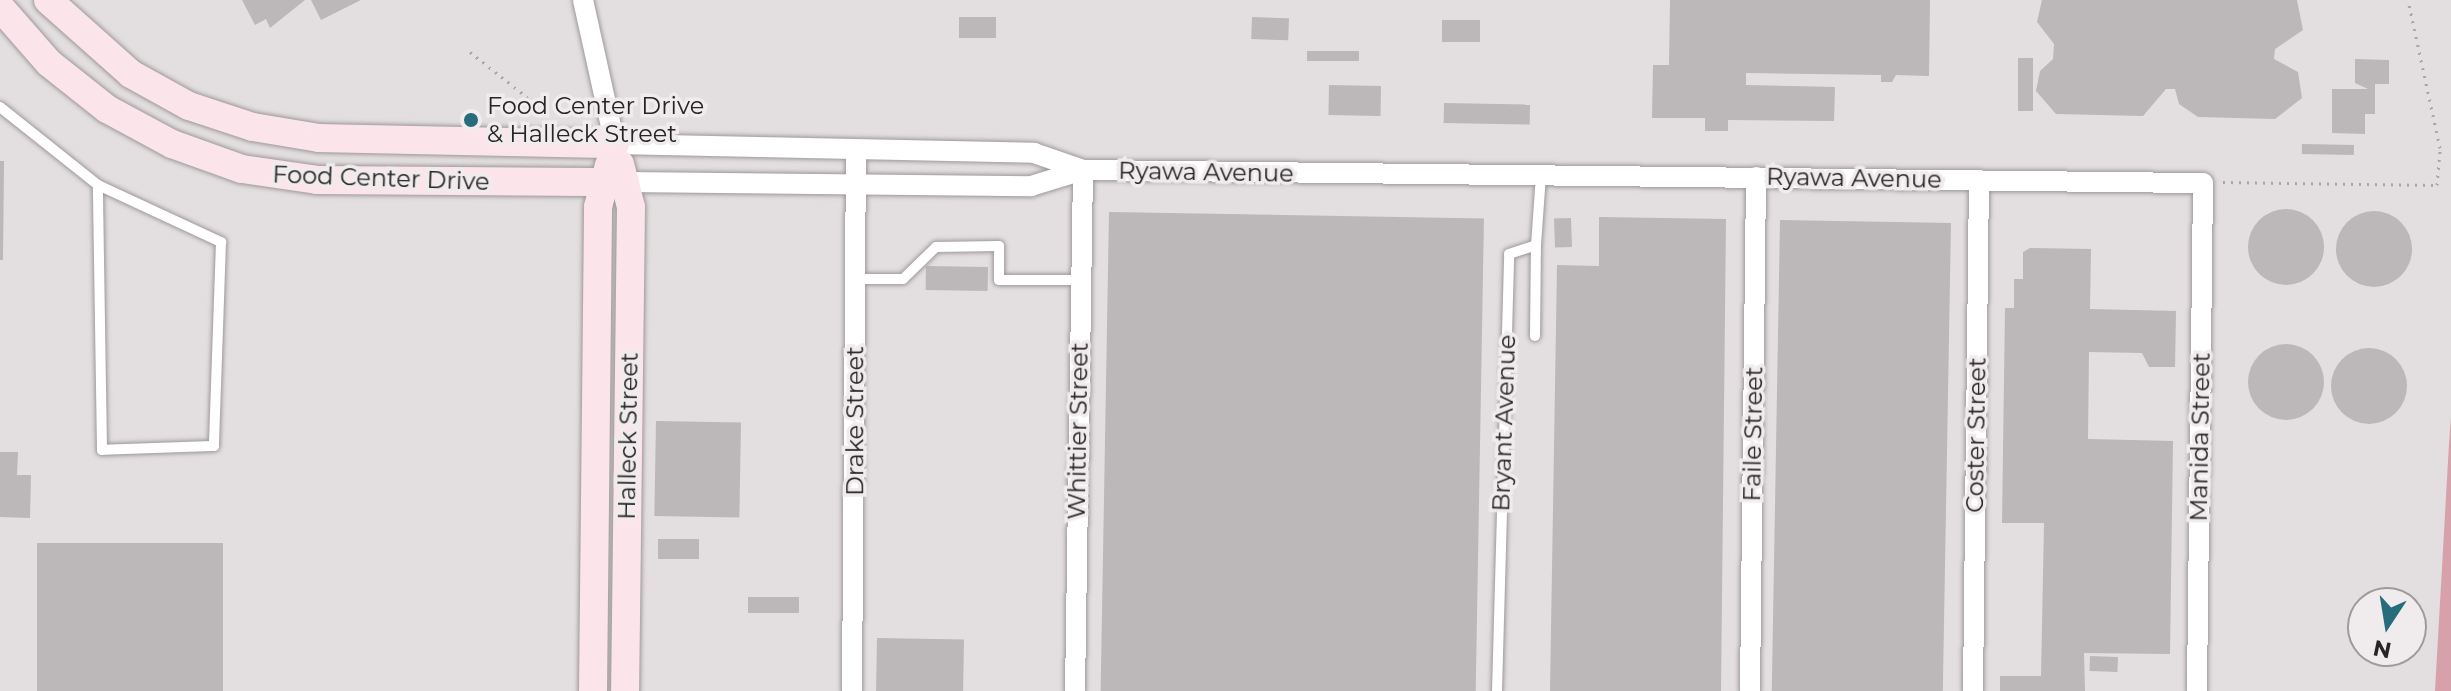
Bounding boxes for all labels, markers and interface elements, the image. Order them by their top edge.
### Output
place label: Food Center Drive & Halleck Street [487,92,704,148]
marker: Food Center Drive & Halleck Street [462,111,480,129]
street label: Ryawa Avenue [1118,156,1294,188]
street label: Food Center Drive [272,160,490,196]
street label: Ryawa Avenue [1766,162,1942,194]
street label: Bryant Avenue [1487,334,1521,512]
street label: Whittier Street [1062,342,1094,520]
street label: Drake Street [841,346,869,496]
street label: Halleck Street [612,352,644,520]
street label: Manida Street [2184,352,2216,522]
street label: Coster Street [1960,357,1992,513]
street label: Faile Street [1737,366,1769,502]
north arrow [2347,587,2427,667]
text: N [2371,634,2394,664]

